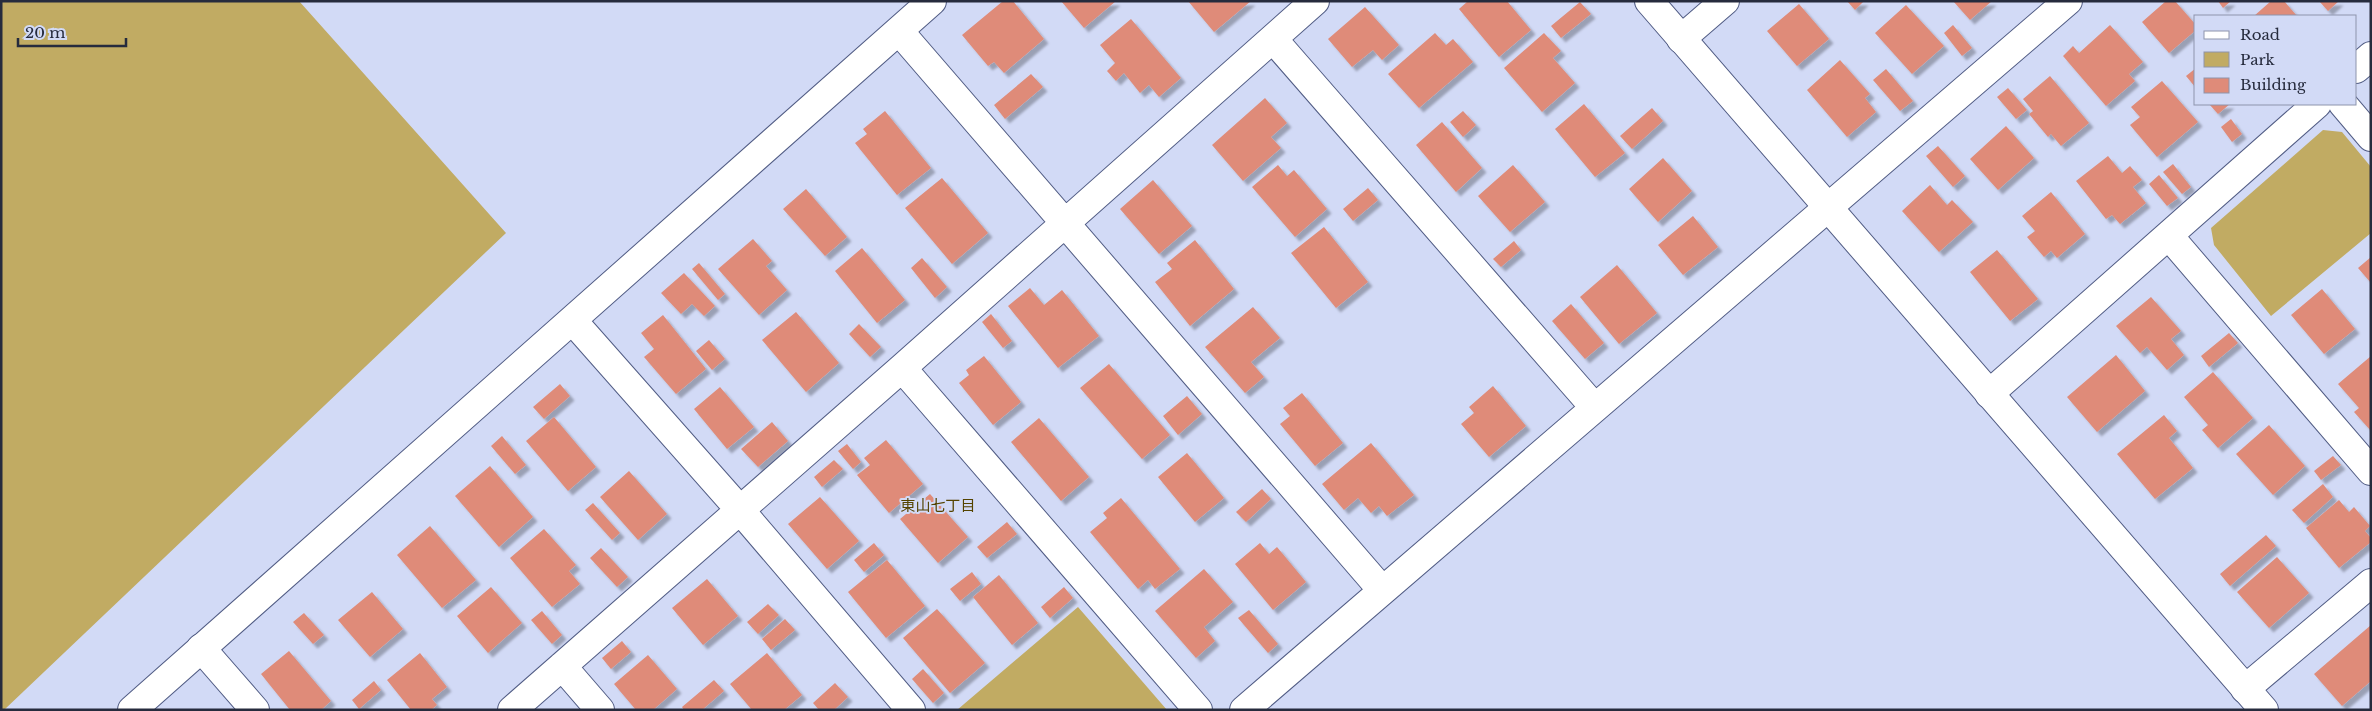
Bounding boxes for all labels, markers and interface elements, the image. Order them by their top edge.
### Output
scale bar [18,15,125,47]
legend [2194,15,2357,105]
text: 20 m [25,23,65,42]
text: Road [2240,25,2280,44]
text: Park [2240,50,2276,69]
text: Building [2240,75,2307,94]
district label: 東山七丁目 [900,496,976,515]

